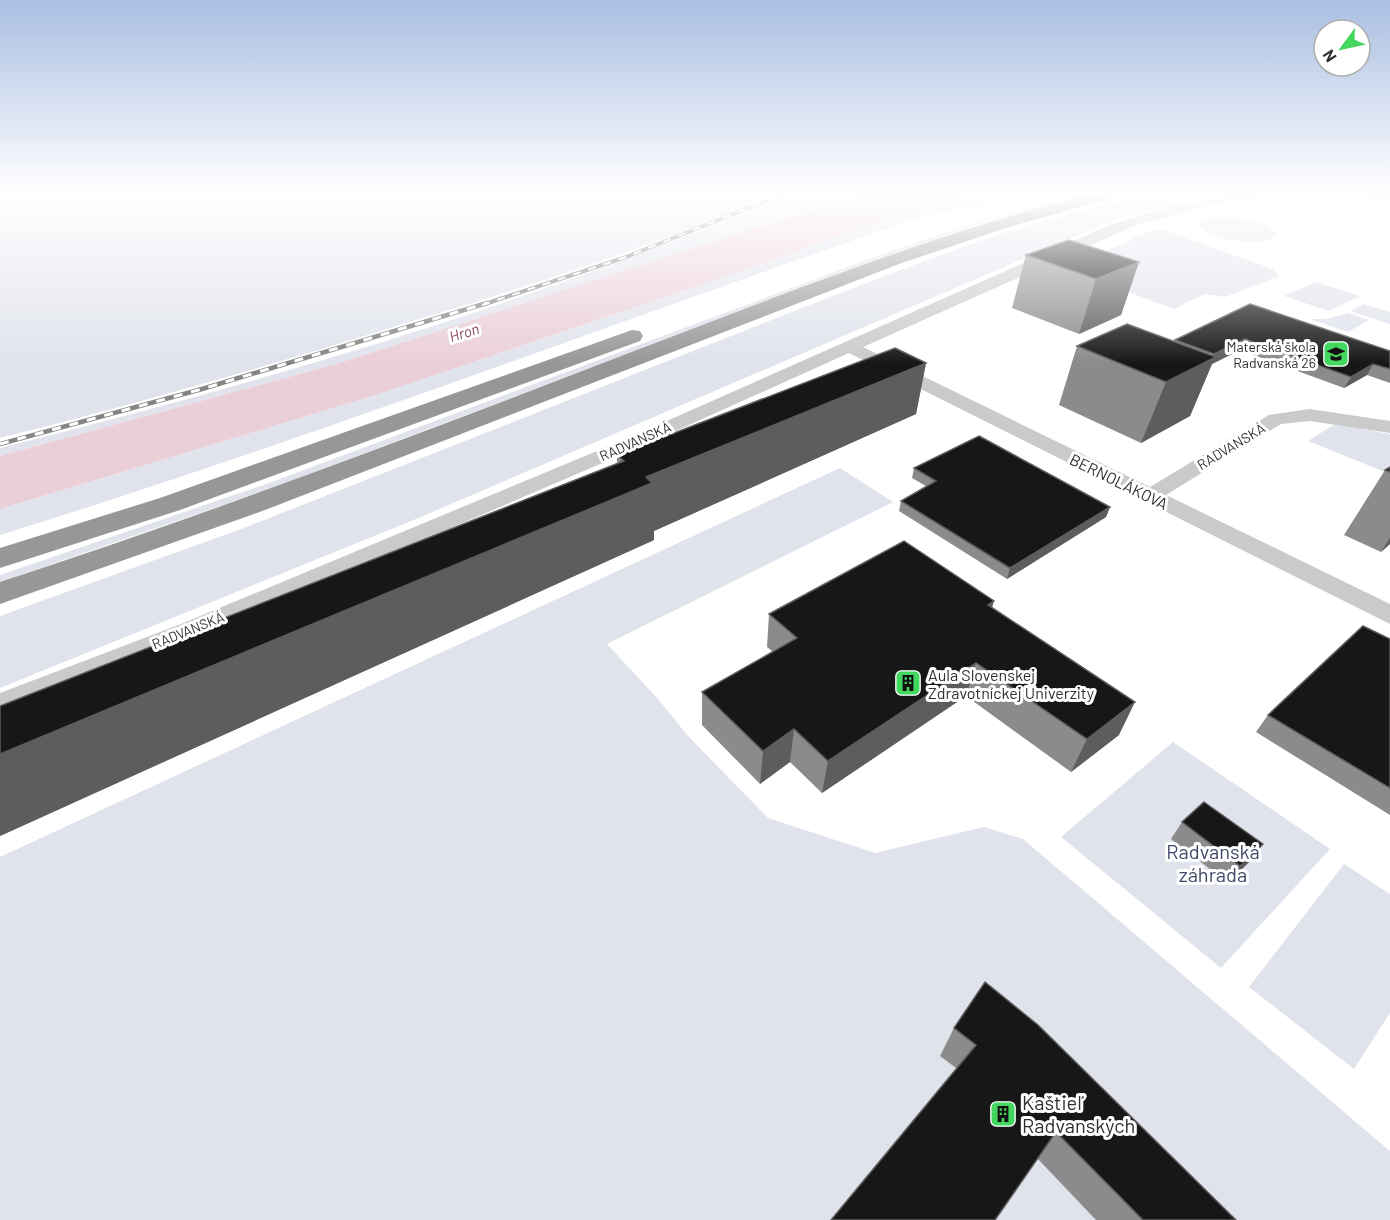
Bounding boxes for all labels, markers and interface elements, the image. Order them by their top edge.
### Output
north arrow [1312,18,1372,78]
text: N [1318,47,1340,66]
water label: Hron [447,319,481,345]
place label: Materská škola Radvanská 26 [1226,338,1316,371]
school or university icon: Materská škola Radvanská 26 [1321,339,1351,369]
street label: RADVANSKÁ [597,417,674,464]
street label: RADVANSKÁ [1194,419,1269,473]
street label: BERNOLÁKOVA [1067,449,1171,513]
street label: RADVANSKÁ [149,608,227,652]
place label: Aula Slovenskej Zdravotníckej Univerzity [928,665,1095,702]
building icon: Aula Slovenskej Zdravotníckej Univerzity [893,668,923,698]
park label: Radvanská záhrada [1166,839,1260,886]
place label: Kaštieľ Radvanských [1022,1090,1135,1137]
building icon: Kaštieľ Radvanských [988,1099,1018,1129]

